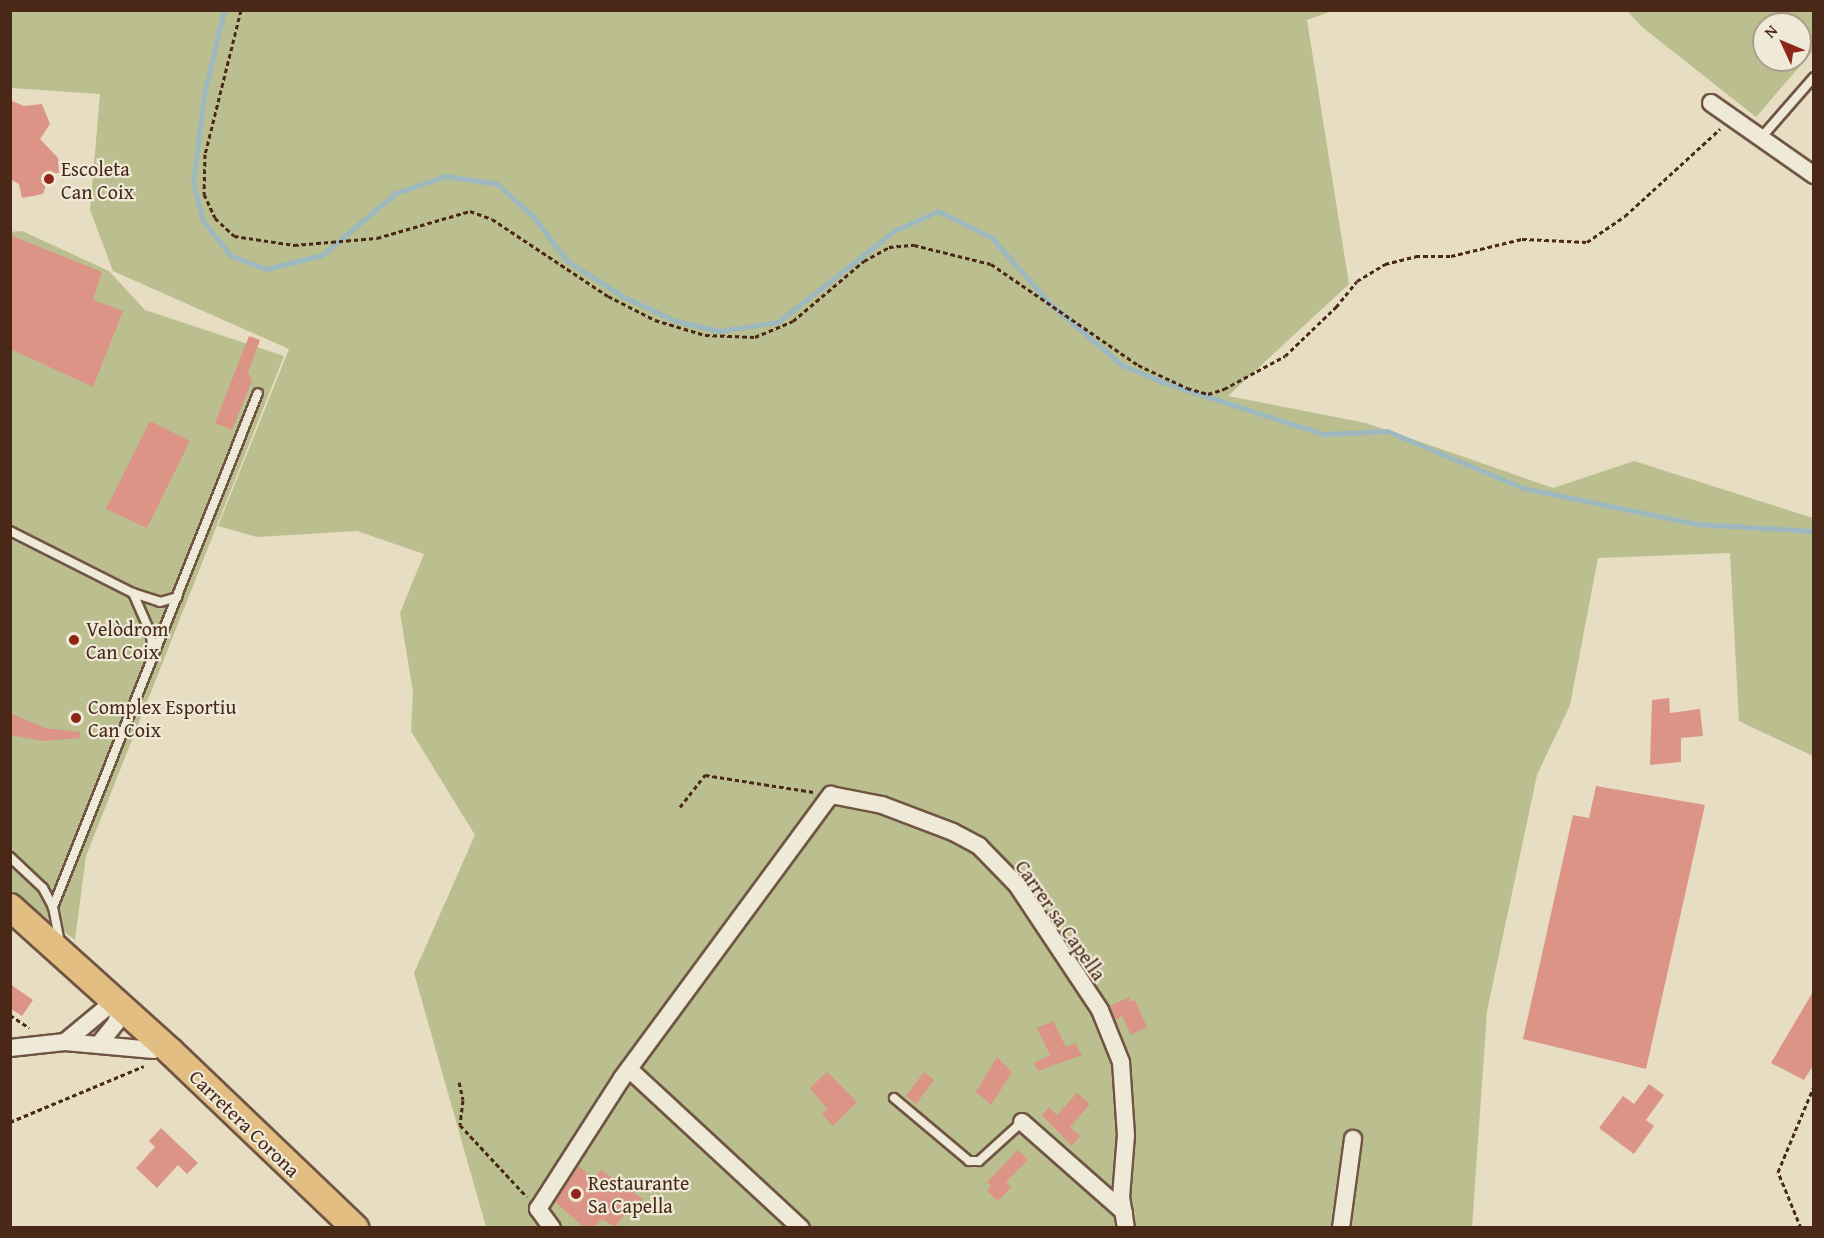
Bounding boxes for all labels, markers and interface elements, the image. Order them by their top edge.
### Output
north arrow [1752,12,1812,72]
text: N [1758,19,1783,43]
place label: Escoleta Can Coix [61,156,134,203]
marker: Escoleta Can Coix [42,172,56,186]
place label: Velòdrom Can Coix [86,616,168,663]
marker: Velòdrom Can Coix [67,633,81,647]
place label: Complex Esportiu Can Coix [88,694,236,741]
marker: Complex Esportiu Can Coix [69,711,83,725]
street label: Carrer sa Capella [1011,855,1111,985]
street label: Carretera Corona [185,1064,305,1182]
place label: Restaurante Sa Capella [588,1170,689,1217]
marker: Restaurante Sa Capella [569,1187,583,1201]

